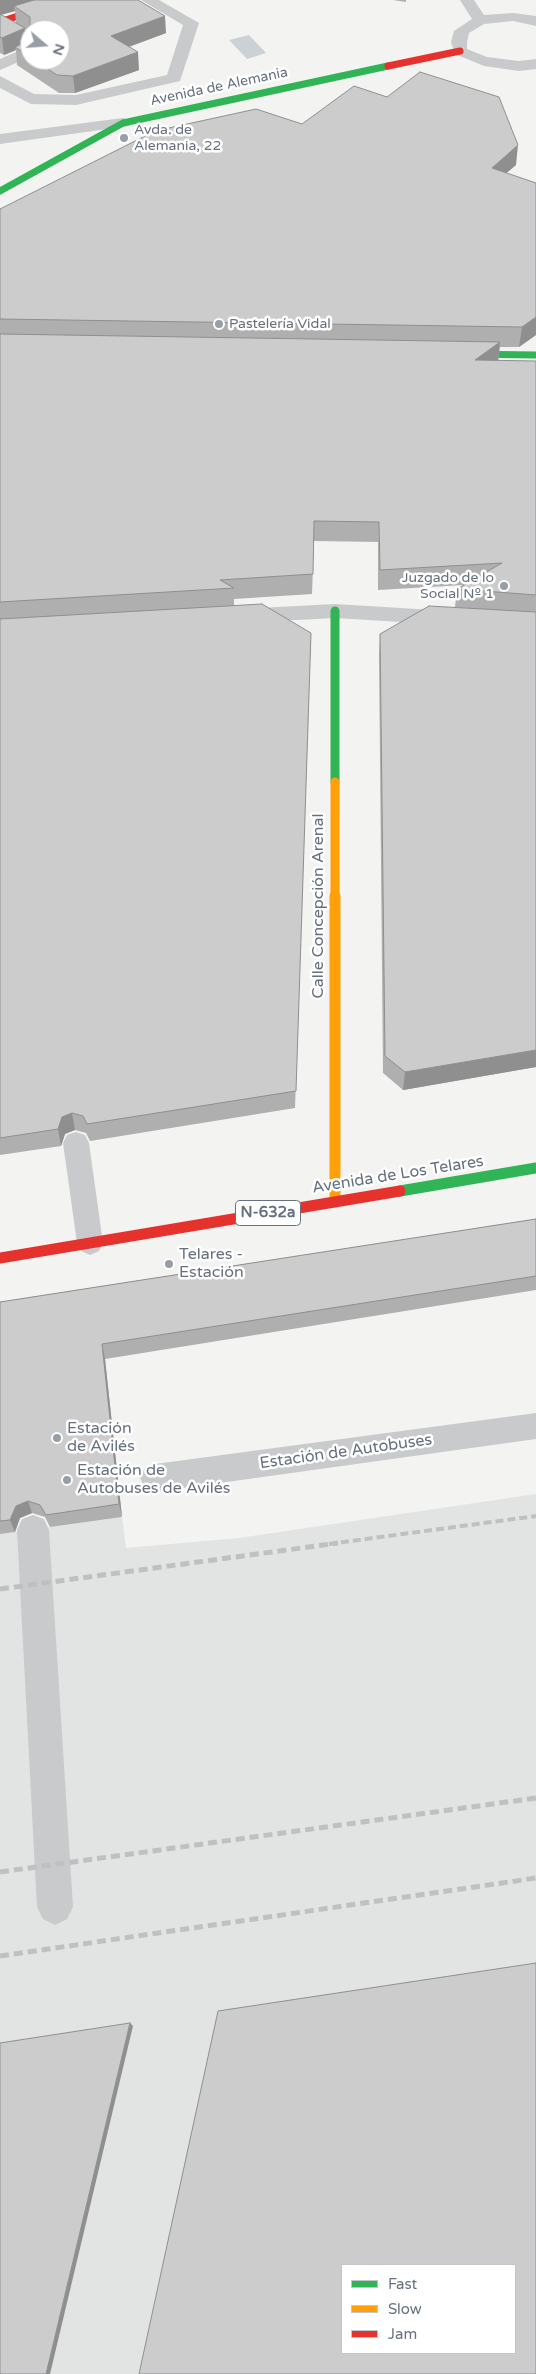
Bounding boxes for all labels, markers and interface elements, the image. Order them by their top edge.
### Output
north arrow [20,20,70,70]
text: N [49,42,69,57]
street label: Avenida de Alemania [149,64,289,110]
place label: Avda. de Alemania, 22 [134,122,221,154]
marker: Avda. de Alemania, 22 [118,132,130,144]
place label: Pastelería Vidal [229,316,331,332]
marker: Pastelería Vidal [213,318,225,330]
place label: Juzgado de lo Social Nº 1 [402,570,494,602]
marker: Juzgado de lo Social Nº 1 [498,580,510,592]
street label: Calle Concepción Arenal [309,814,329,998]
street label: Avenida de Los Telares [311,1152,485,1198]
road number: N-632a [236,1200,300,1226]
place label: Telares - Estación [179,1245,244,1283]
marker: Telares - Estación [163,1258,175,1270]
place label: Estación de Avilés [67,1419,135,1457]
street label: Estación de Autobuses [259,1430,433,1474]
marker: Estación de Avilés [51,1432,63,1444]
place label: Estación de Autobuses de Avilés [77,1461,230,1499]
marker: Estación de Autobuses de Avilés [61,1474,73,1486]
legend [341,2264,516,2354]
text: Fast [388,2275,417,2293]
text: Slow [388,2300,422,2318]
text: Jam [388,2325,417,2343]

